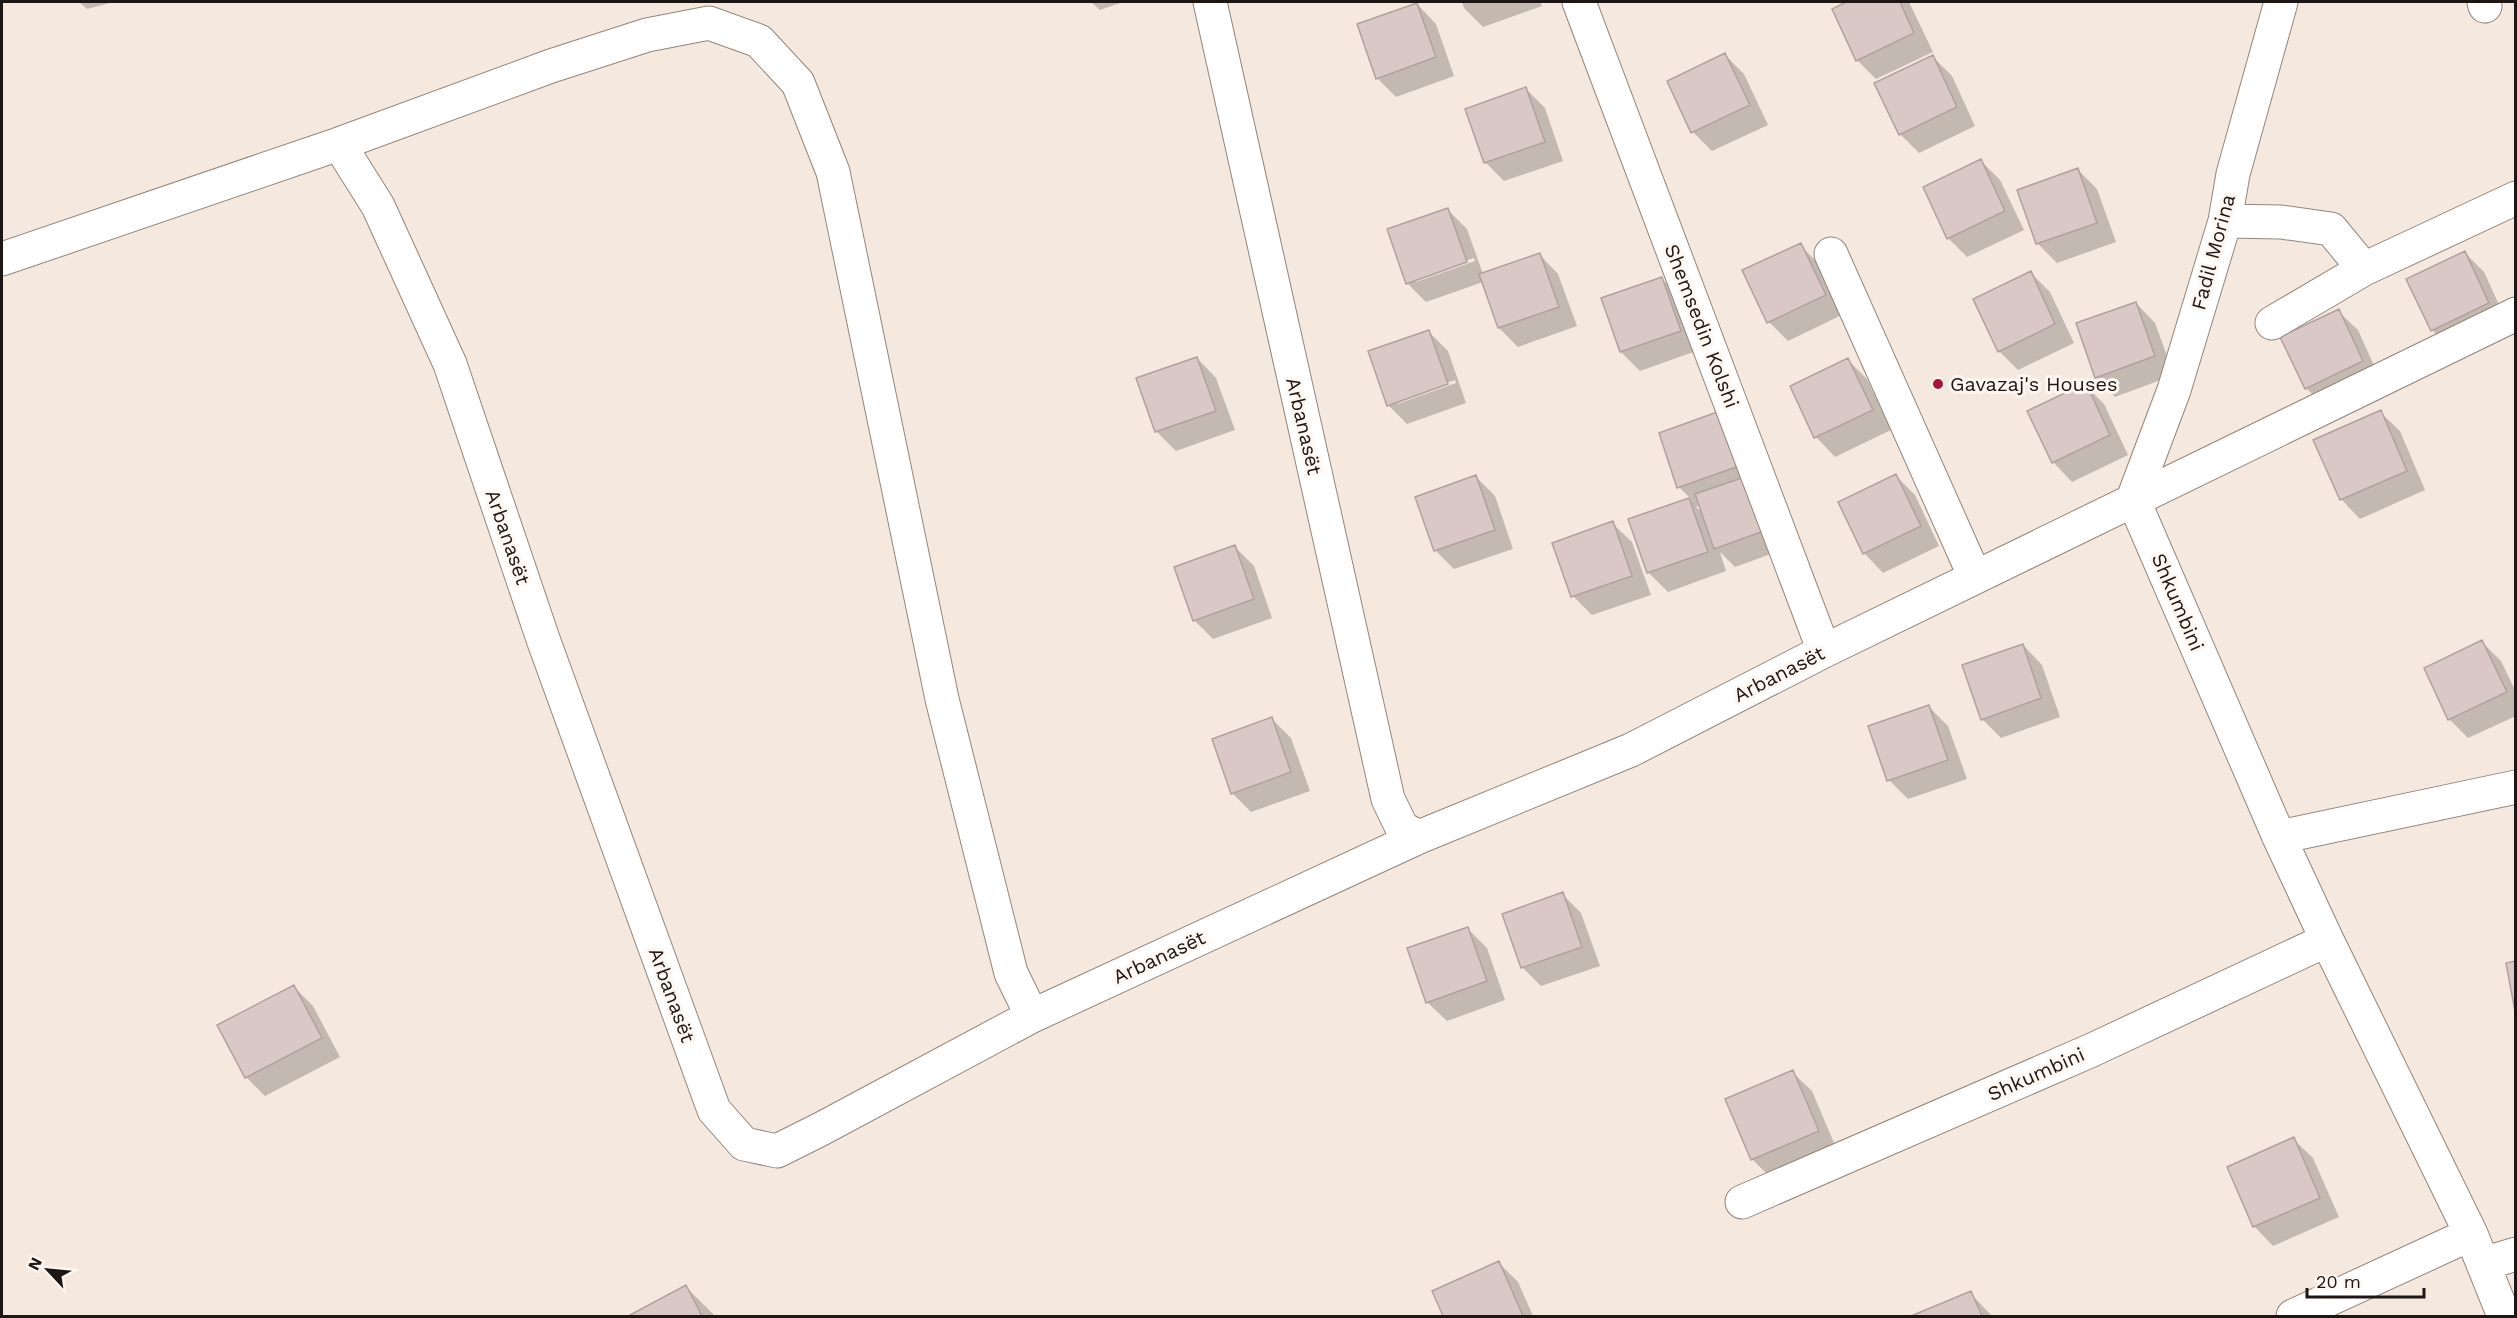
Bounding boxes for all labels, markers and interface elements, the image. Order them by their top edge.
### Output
street label: Fadil Morina [2186,192,2240,312]
street label: Shemsedin Kolshi [1660,241,1744,411]
place label: Gavazaj's Houses [1950,372,2118,396]
street label: Arbanasët [1281,375,1327,478]
marker: Gavazaj's Houses [1931,377,1945,391]
street label: Arbanasët [481,486,536,588]
street label: Shkumbini [2147,550,2209,654]
street label: Arbanasët [1729,641,1829,707]
street label: Arbanasët [1109,925,1210,989]
street label: Arbanasët [644,944,700,1046]
street label: Shkumbini [1984,1042,2088,1106]
north arrow [18,1240,78,1300]
text: N [24,1254,46,1273]
scale bar [2307,1261,2424,1299]
text: 20 m [2316,1271,2361,1292]

